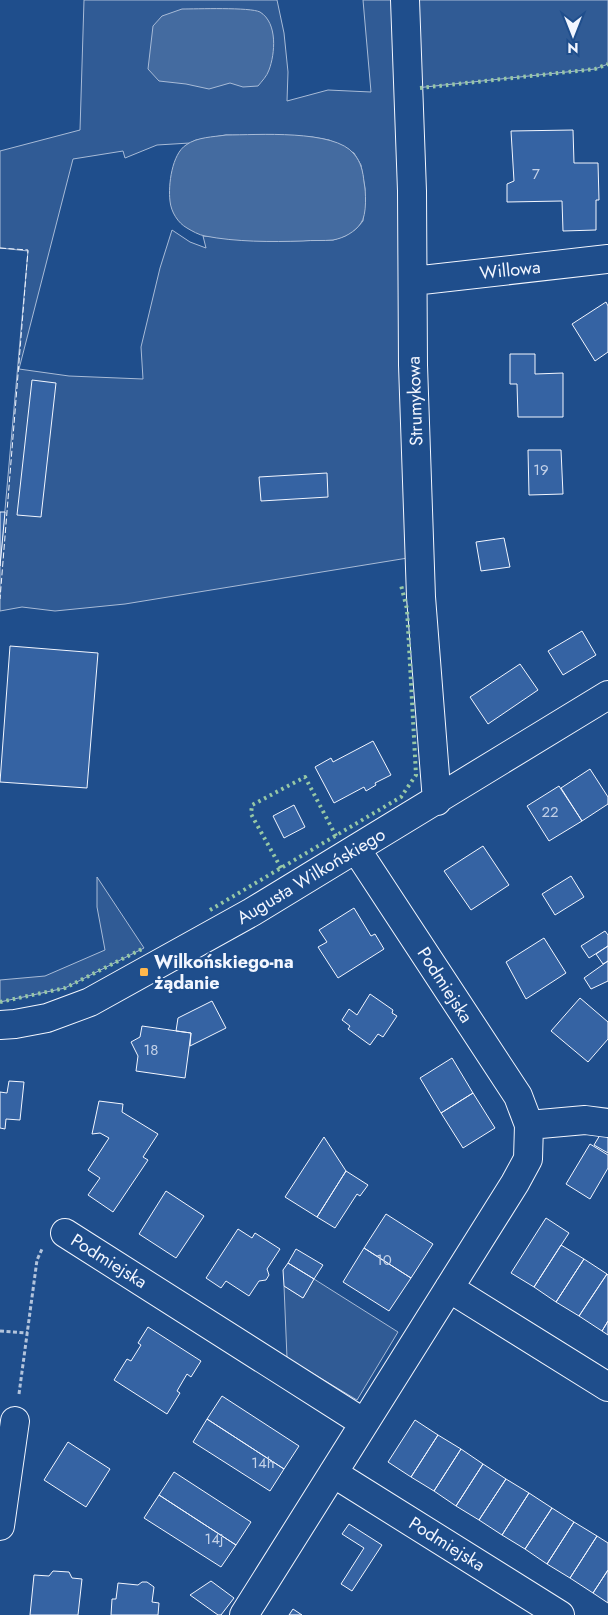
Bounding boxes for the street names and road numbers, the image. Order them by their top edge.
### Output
street label: Willowa [478,254,542,286]
street label: Strumykowa [400,356,430,446]
street label: Augusta Wilkońskiego [232,821,390,931]
street label: Podmiejska [411,942,479,1028]
street label: Podmiejska [66,1227,152,1295]
street label: Podmiejska [404,1510,490,1578]

